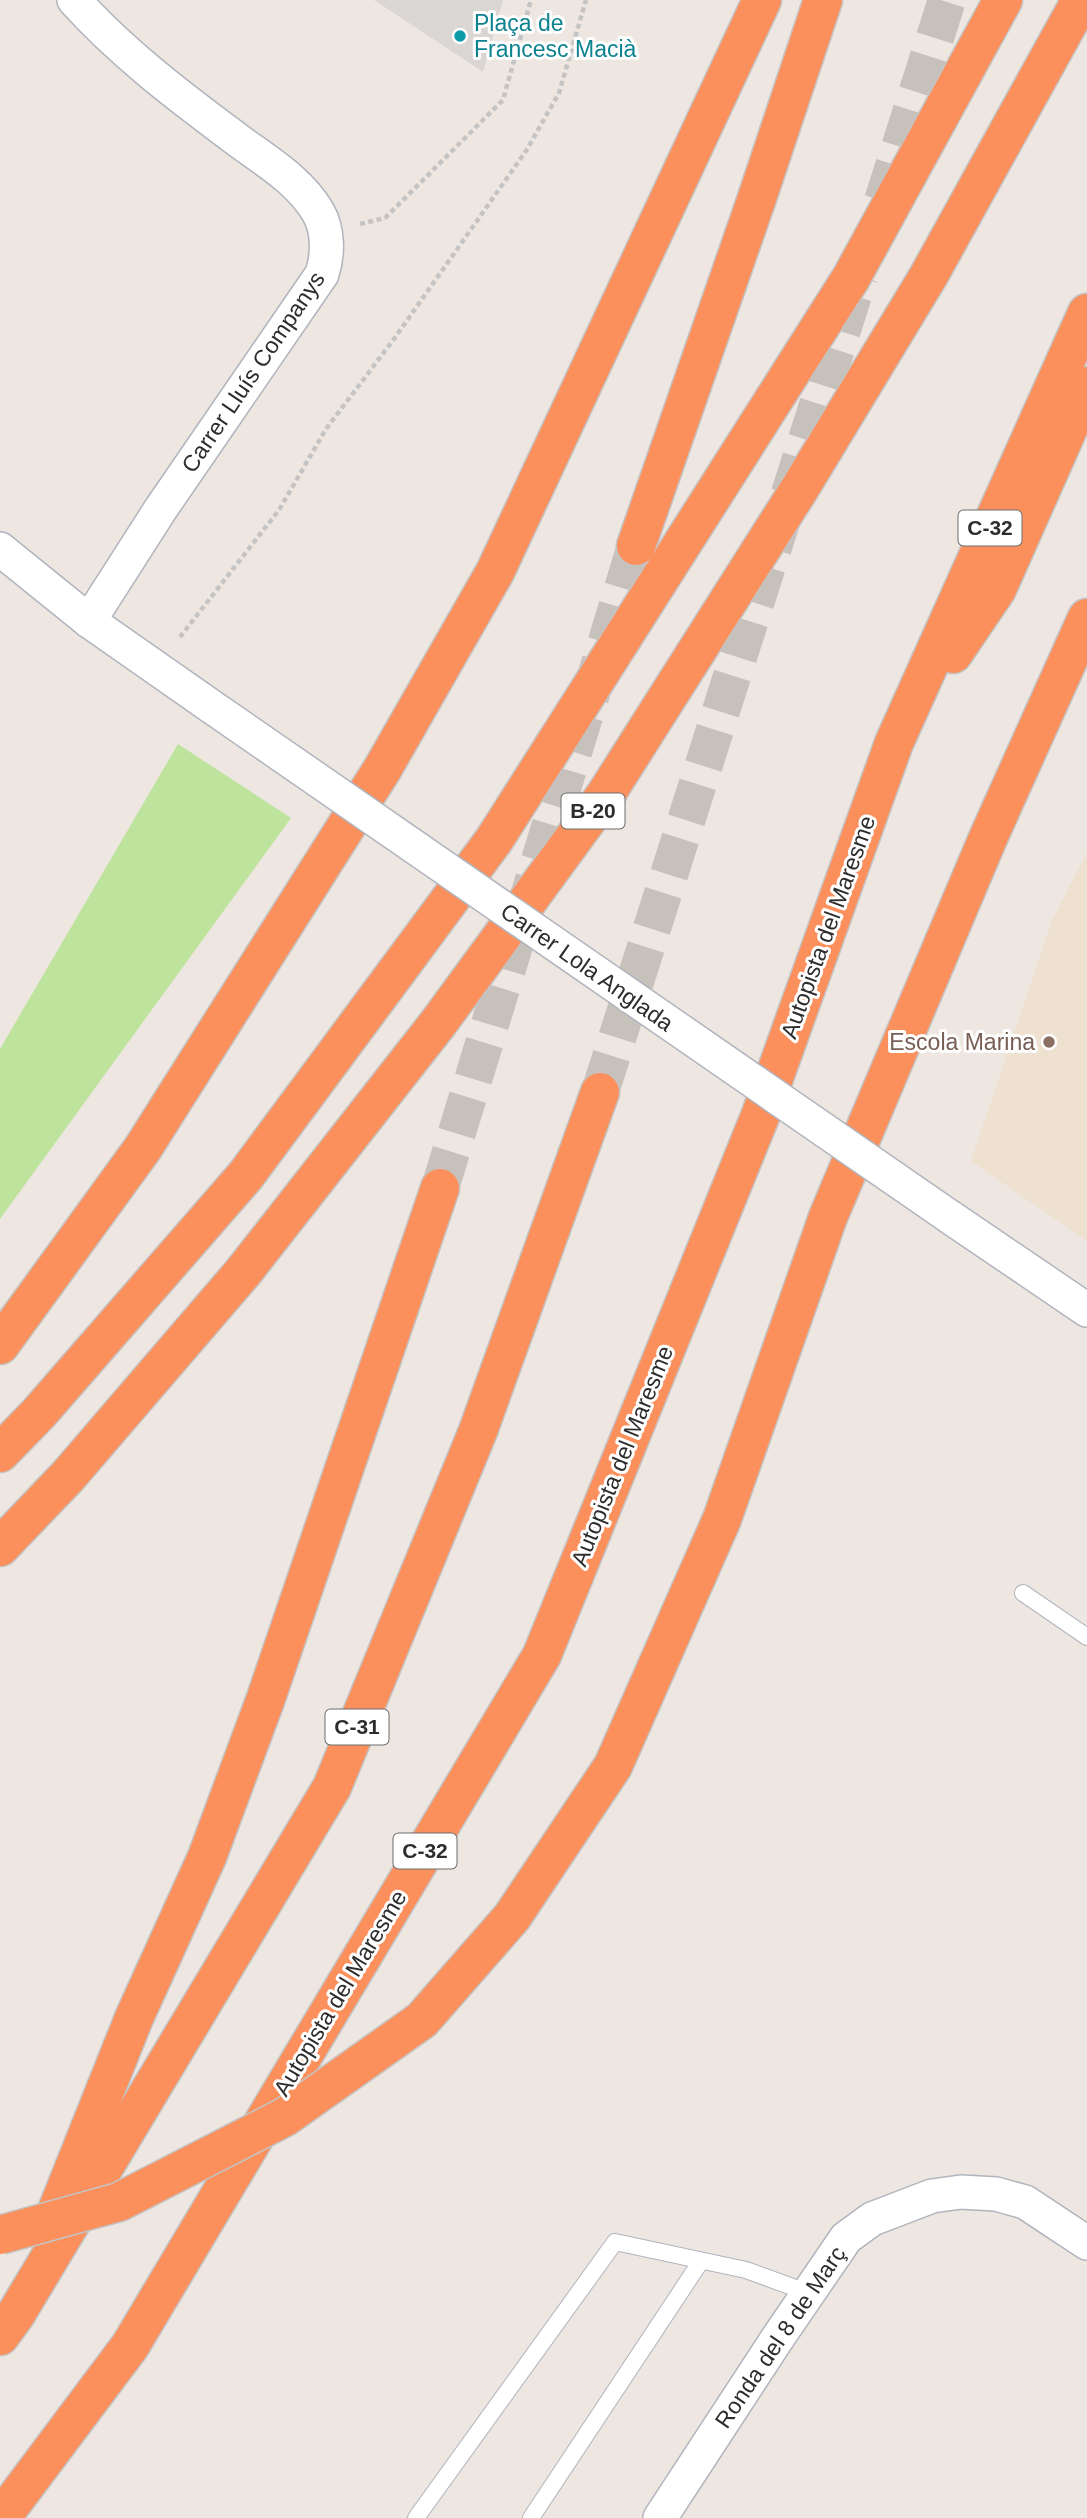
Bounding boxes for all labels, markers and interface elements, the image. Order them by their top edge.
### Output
place label: Plaça de Francesc Macià [474,10,637,62]
marker: Plaça de Francesc Macià [452,28,468,44]
street label: Carrer Lluís Companys [176,267,330,477]
road number: C-32 [958,510,1021,546]
road number: B-20 [562,794,624,828]
street label: Autopista del Maresme [776,812,880,1042]
street label: Carrer Lola Anglada [496,898,678,1036]
place label: Escola Marina [889,1029,1035,1055]
marker: Escola Marina [1041,1034,1057,1050]
street label: Autopista del Maresme [566,1342,678,1570]
road number: C-31 [326,1710,388,1744]
road number: C-32 [394,1834,457,1868]
street label: Autopista del Maresme [268,1885,412,2101]
street label: Ronda del 8 de Març [710,2241,850,2433]

